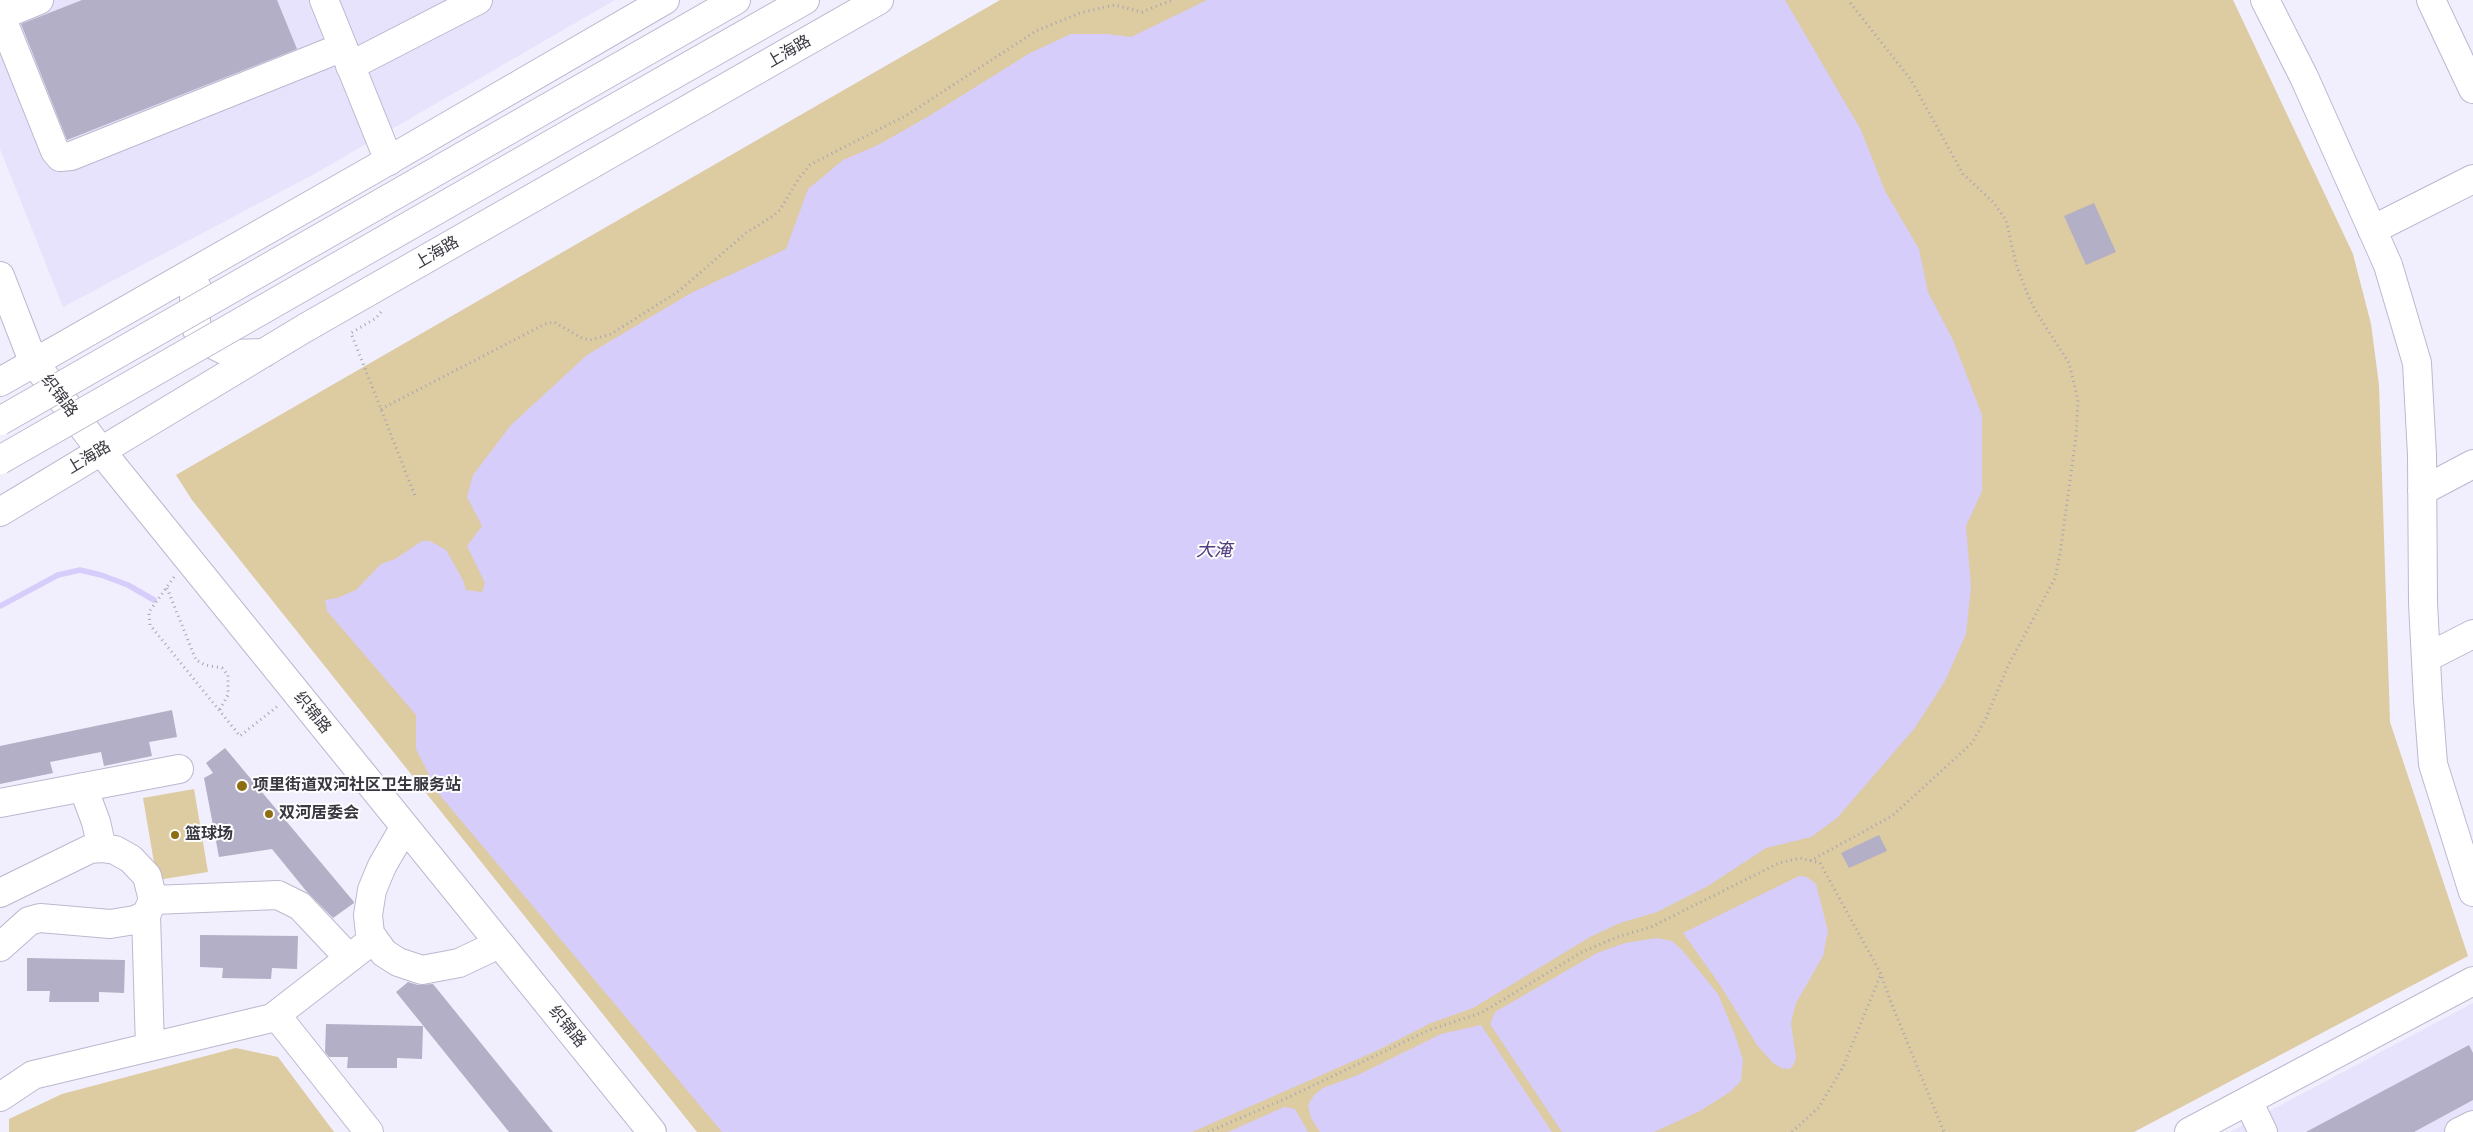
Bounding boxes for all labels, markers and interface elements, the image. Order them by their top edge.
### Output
street label: 上海路 [763,32,815,72]
street label: 上海路 [411,233,463,273]
street label: 织锦路 [37,371,81,421]
street label: 上海路 [63,437,115,479]
water label: 大淹 [1196,540,1232,562]
street label: 织锦路 [289,688,335,738]
place label: 项里街道双河社区卫生服务站 [253,776,461,796]
marker: 项里街道双河社区卫生服务站 [235,779,249,793]
place label: 双河居委会 [279,804,359,824]
marker: 双河居委会 [263,808,275,820]
place label: 篮球场 [185,825,233,845]
marker: 篮球场 [169,829,181,841]
street label: 织锦路 [544,1002,590,1052]

